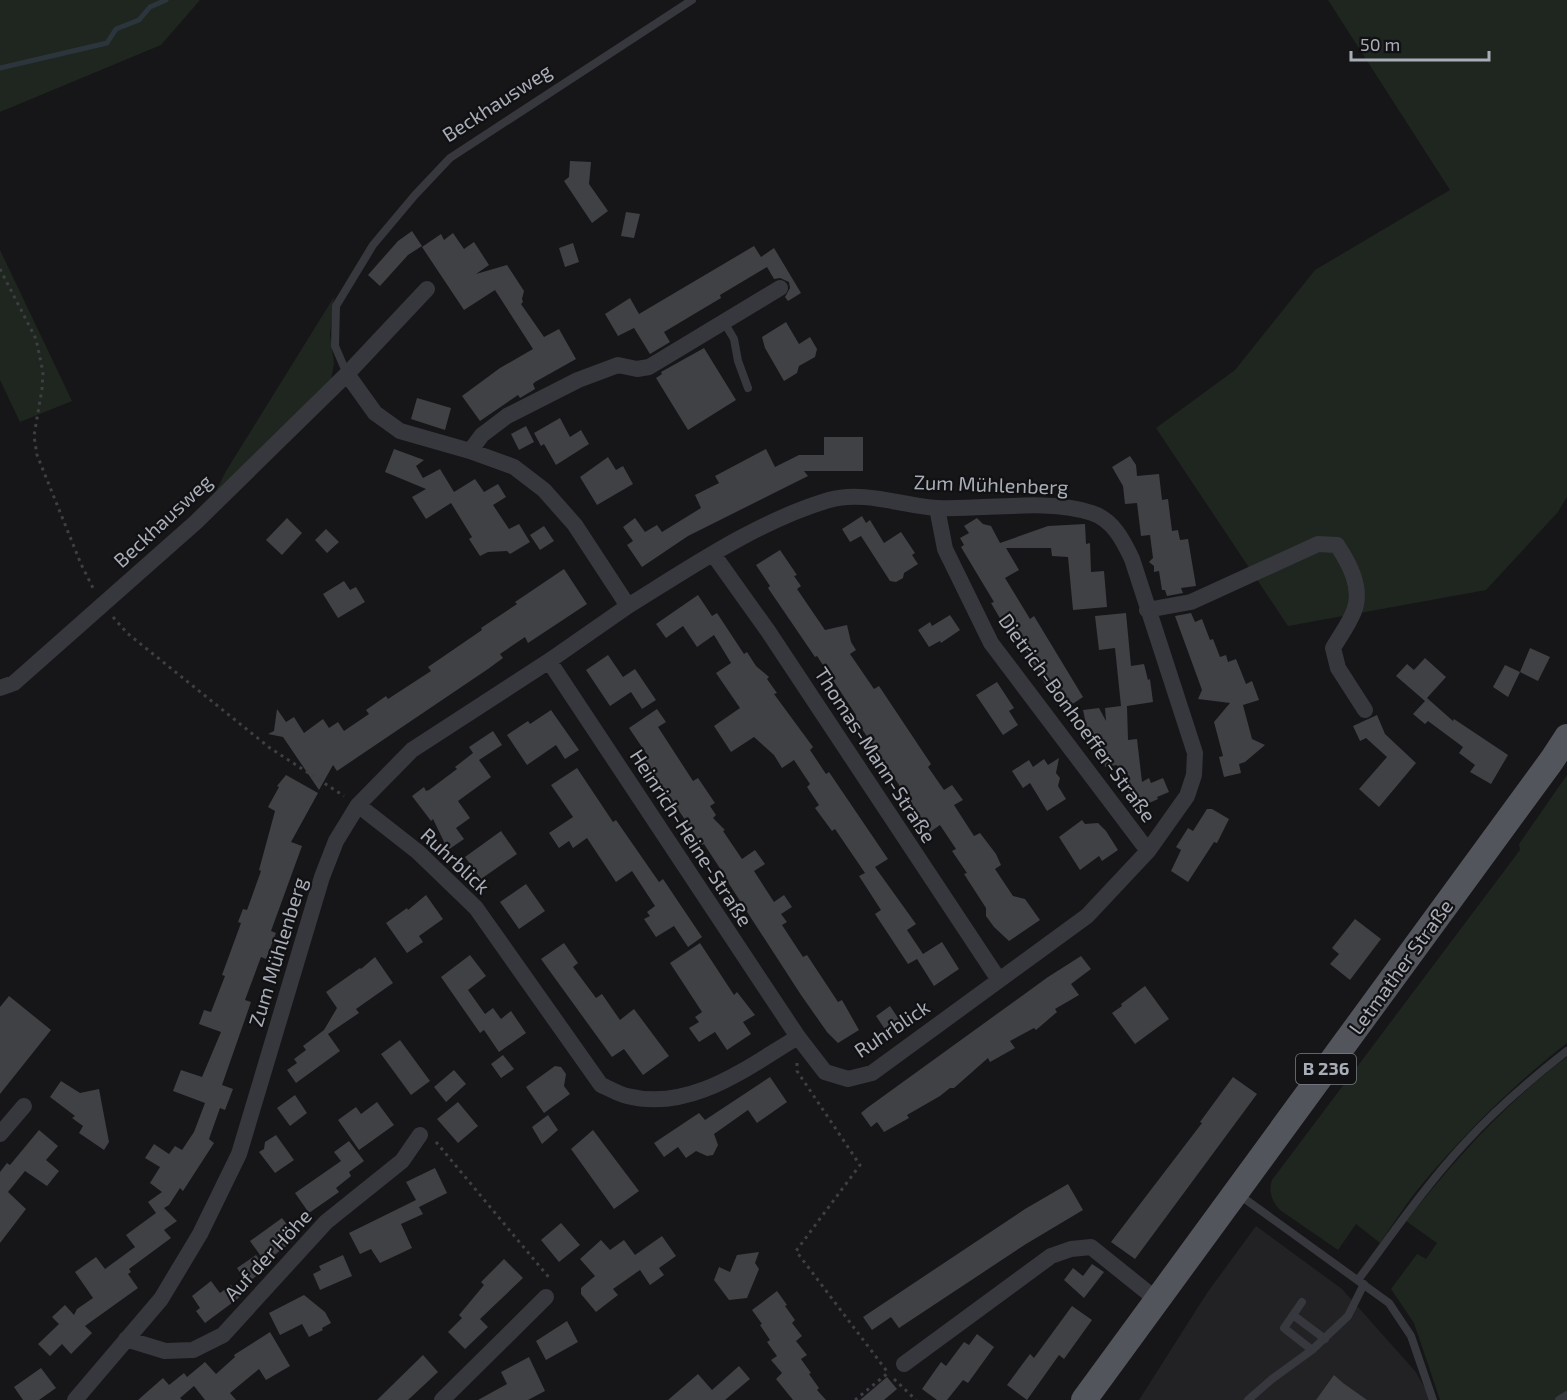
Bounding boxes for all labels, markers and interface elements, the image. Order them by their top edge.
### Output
scale bar [1351,24,1489,62]
text: 50 m [1360,33,1400,55]
street label: Beckhausweg [437,58,556,146]
street label: Beckhausweg [108,469,216,572]
street label: Zum Mühlenberg [913,469,1069,499]
street label: Dietrich-Bonhoeffer-Straße [994,609,1161,826]
street label: Thomas-Mann-Straße [810,662,942,847]
street label: Heinrich-Heine-Straße [626,744,758,930]
street label: Ruhrblick [416,822,495,898]
street label: Zum Mühlenberg [243,874,311,1029]
street label: Letmather Straße [1343,894,1457,1039]
street label: Ruhrblick [849,994,934,1062]
road number: B 236 [1296,1054,1356,1084]
street label: Auf der Höhe [219,1203,316,1305]

